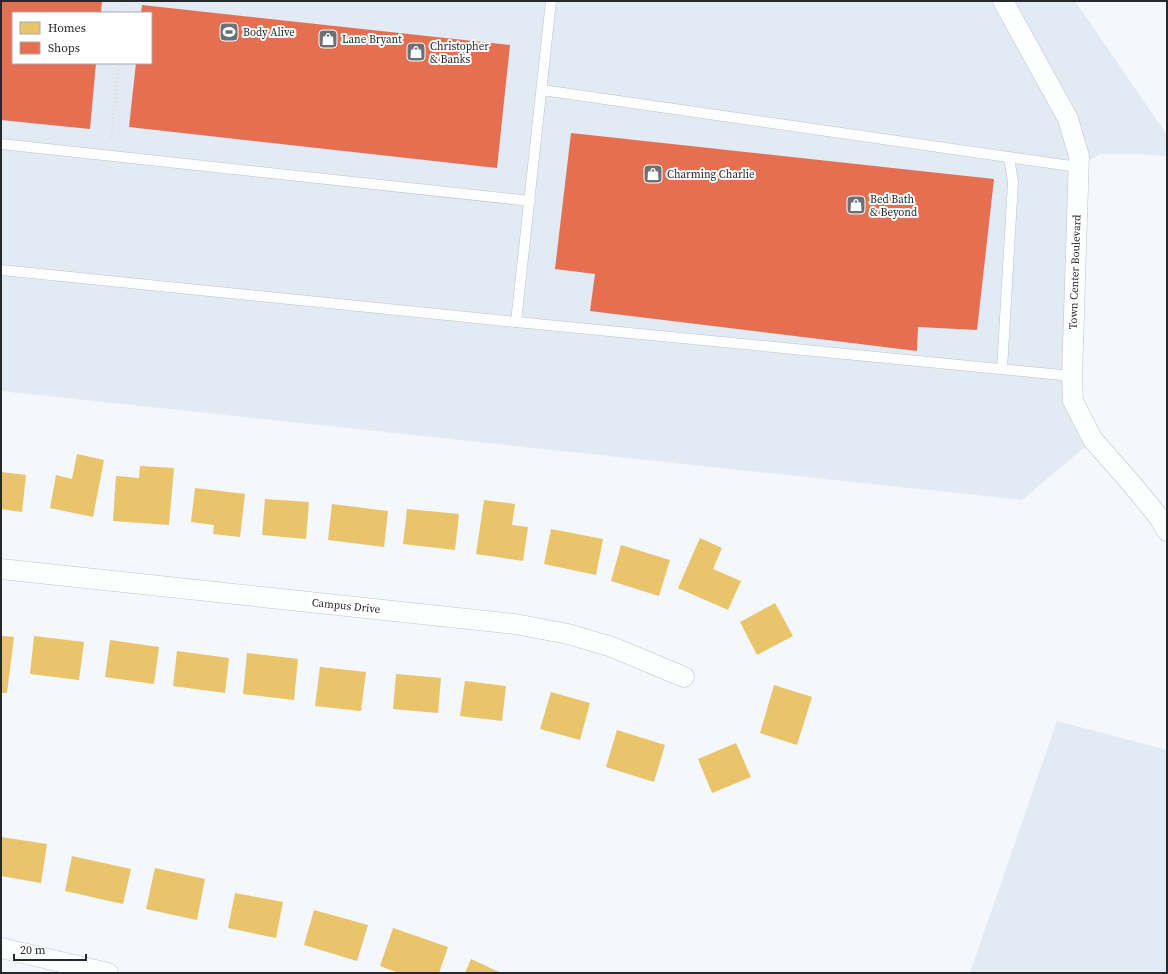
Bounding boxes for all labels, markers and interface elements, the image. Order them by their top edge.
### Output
legend [12,12,152,64]
text: Homes [48,20,86,36]
sports icon: Body Alive [218,21,240,43]
place label: Body Alive [243,25,295,40]
shop icon: Lane Bryant [317,28,339,50]
place label: Lane Bryant [342,32,402,47]
place label: Christopher & Banks [430,39,489,67]
text: Shops [48,40,80,56]
shop icon: Christopher & Banks [405,41,427,63]
shop icon: Charming Charlie [642,163,664,185]
place label: Charming Charlie [667,167,755,182]
place label: Bed Bath & Beyond [870,192,918,220]
shop icon: Bed Bath & Beyond [845,194,867,216]
street label: Town Center Boulevard [1066,214,1085,330]
street label: Campus Drive [311,595,381,617]
scale bar [14,936,86,962]
text: 20 m [20,942,46,958]

